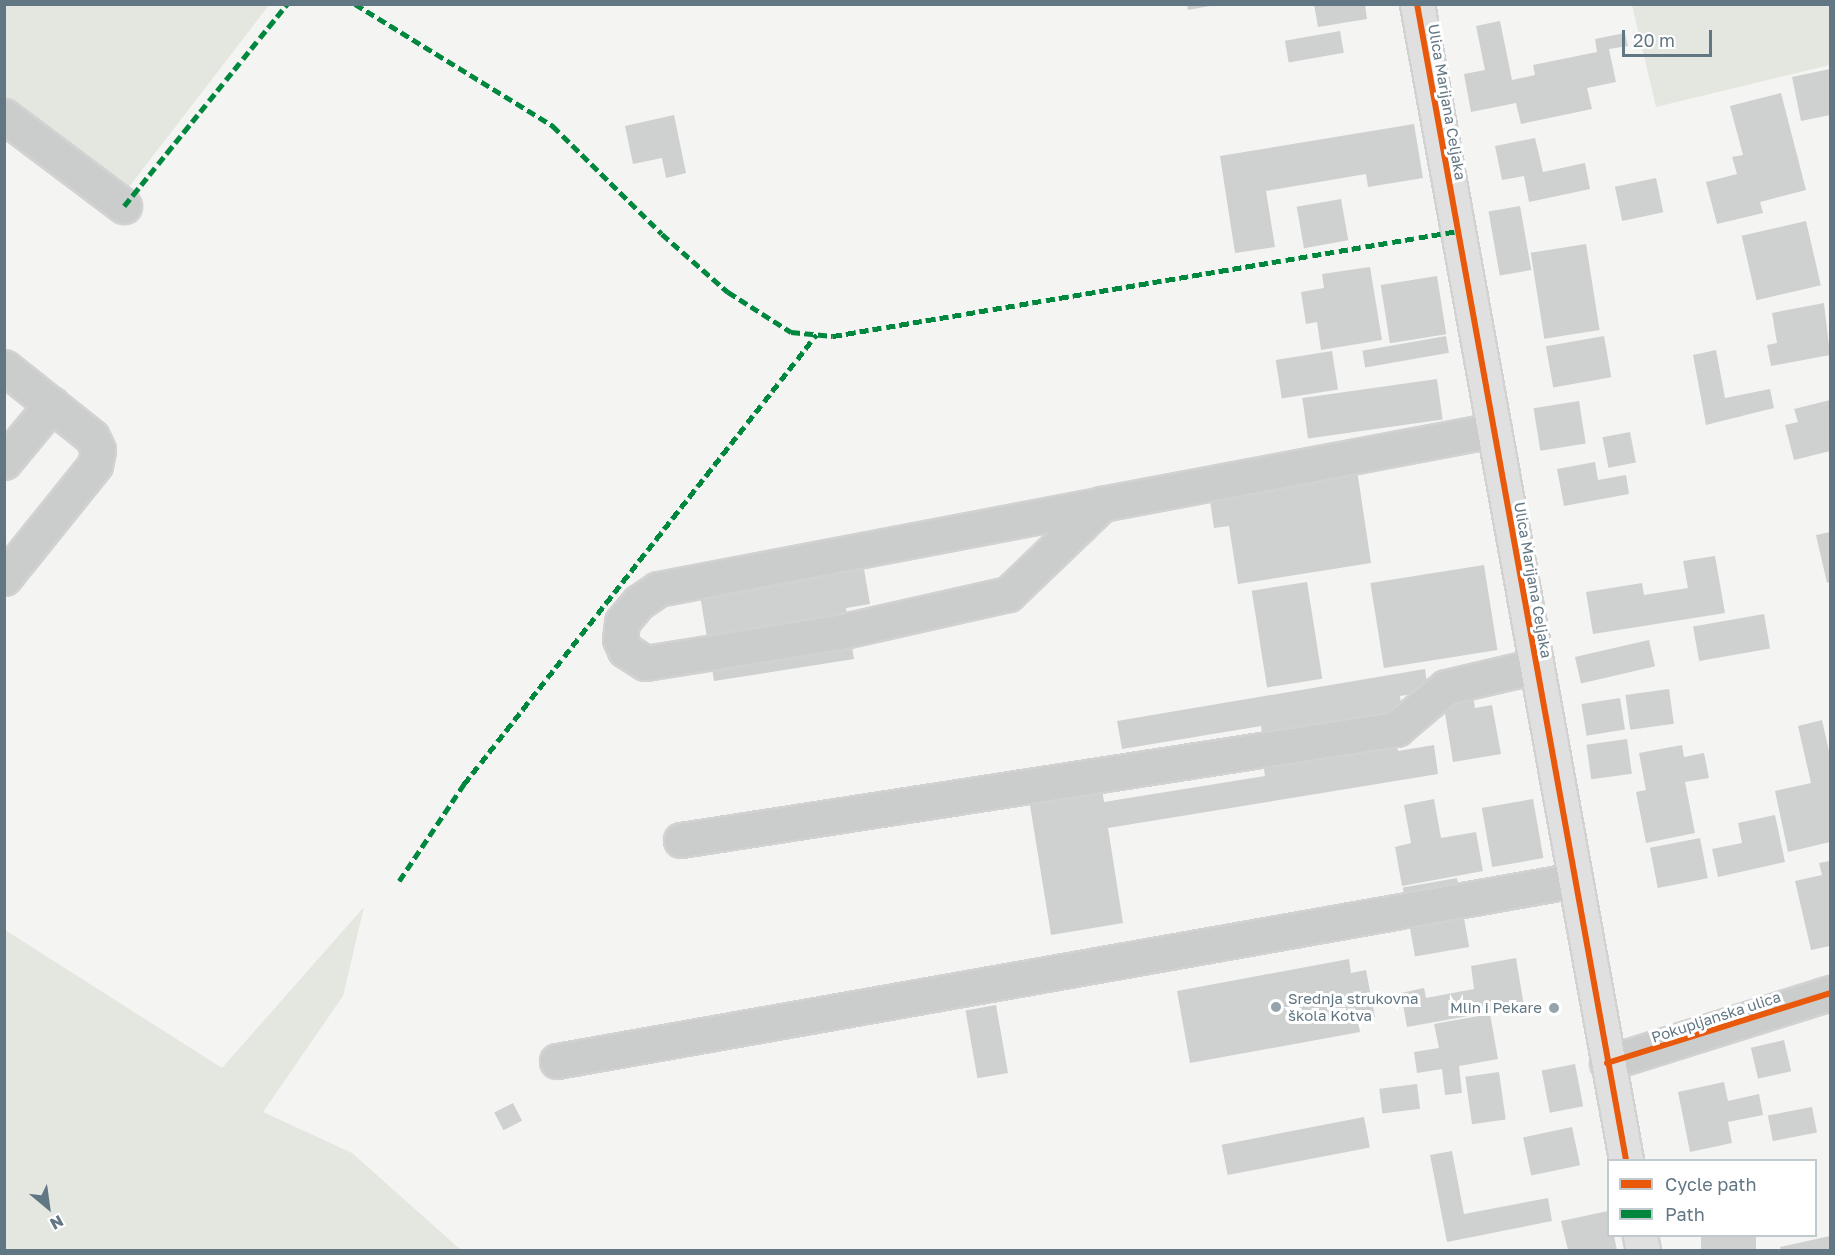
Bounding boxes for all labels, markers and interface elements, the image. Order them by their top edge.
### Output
scale bar [1625,18,1715,56]
street label: Ulica Marijana Celjaka [1424,22,1470,182]
text: 20 m [1633,29,1675,51]
street label: Ulica Marijana Celjaka [1510,500,1556,660]
street label: Pokupljanska ulica [1649,988,1783,1046]
place label: Srednja strukovna škola Kotva [1288,989,1419,1024]
place label: Mlin i Pekare [1450,999,1542,1017]
marker: Srednja strukovna škola Kotva [1269,1000,1283,1014]
marker: Mlin i Pekare [1547,1001,1561,1015]
legend [1607,1159,1817,1237]
text: Cycle path [1665,1173,1757,1195]
north arrow [18,1177,78,1237]
text: Path [1665,1203,1705,1225]
text: N [47,1211,67,1234]

